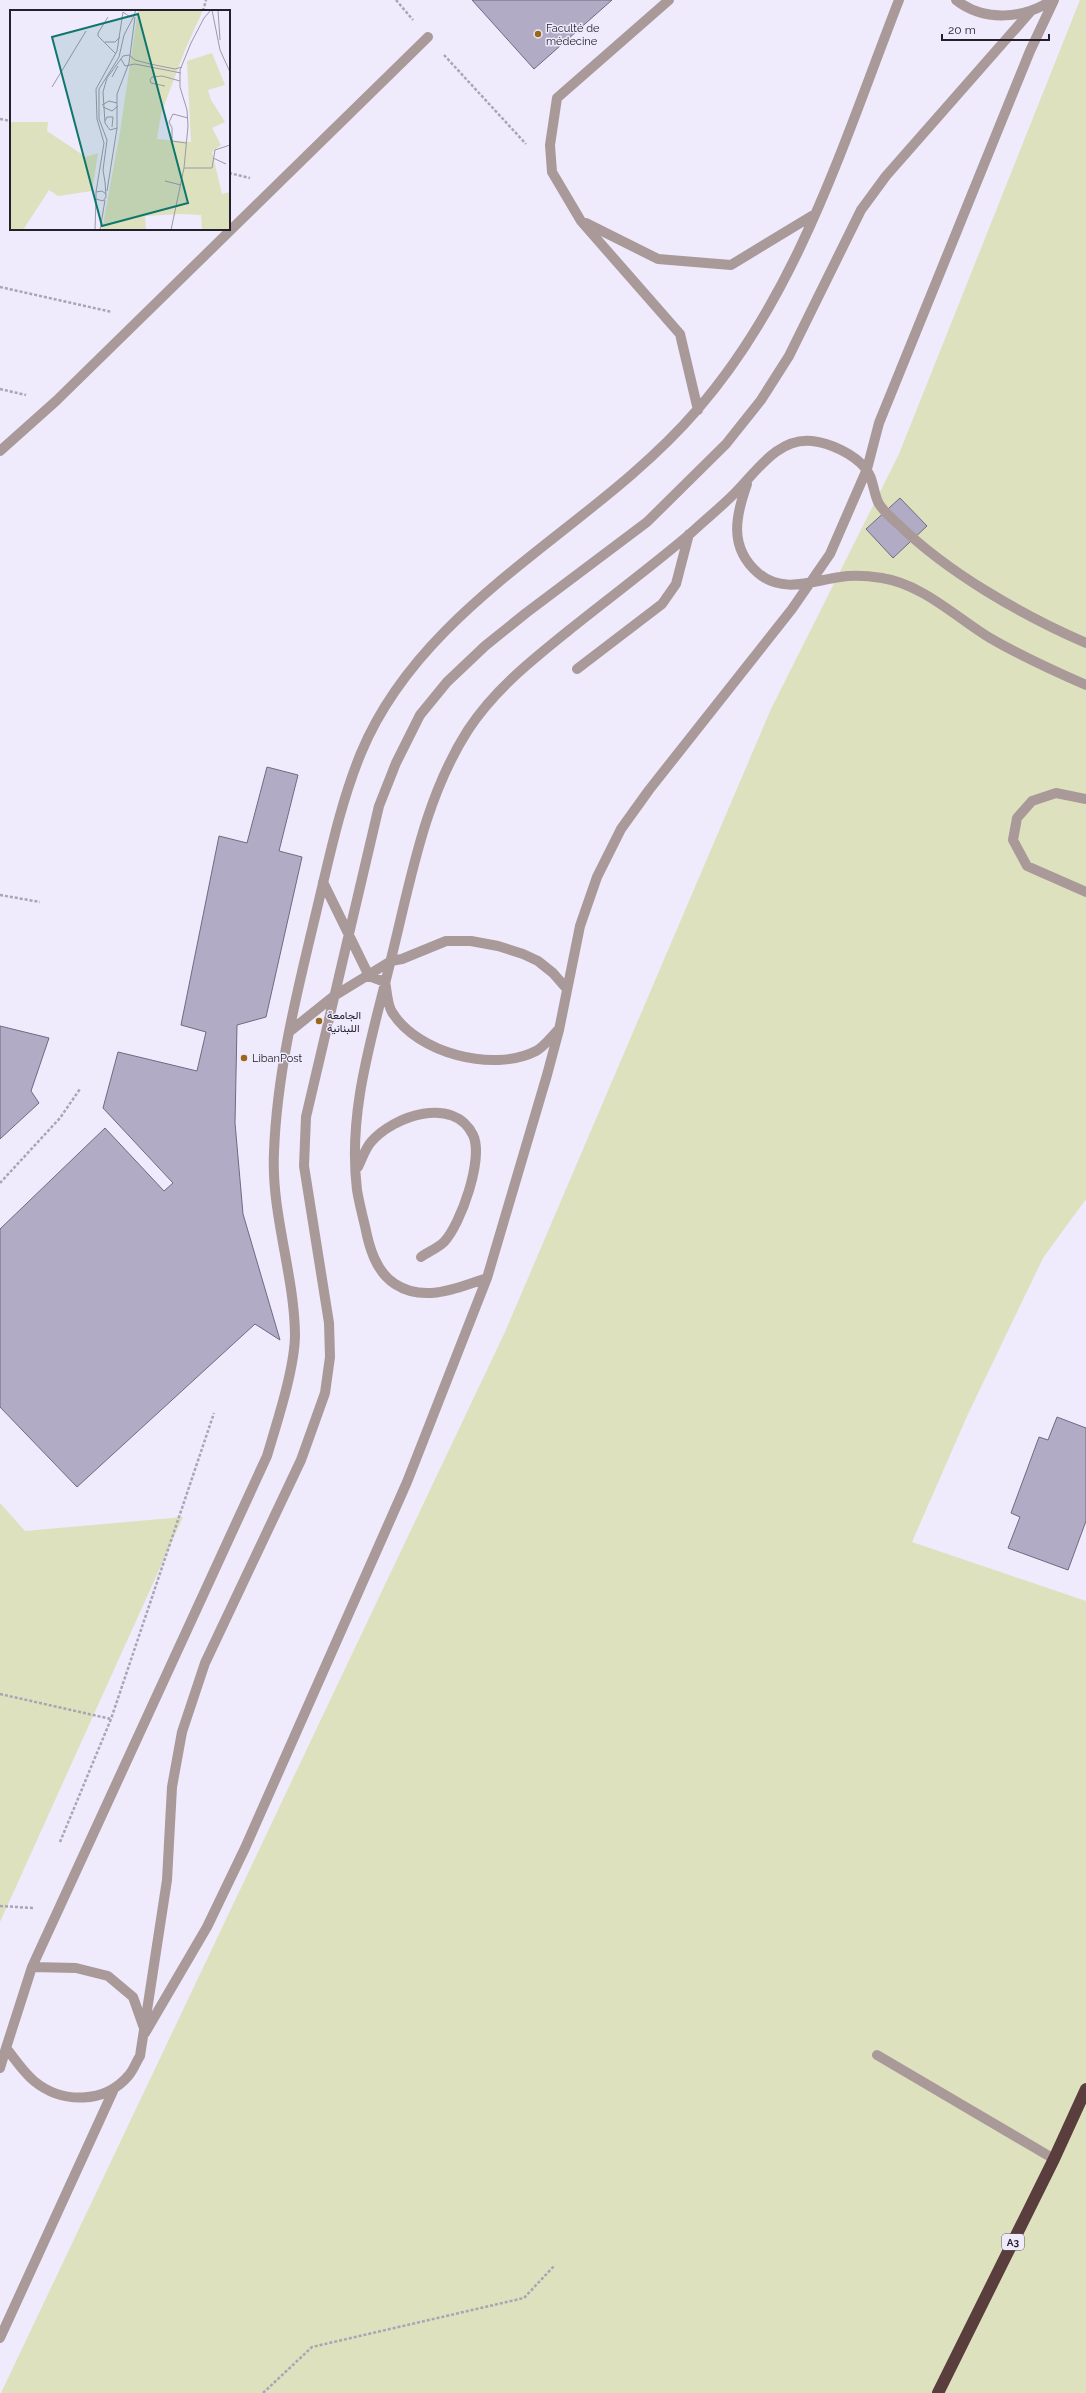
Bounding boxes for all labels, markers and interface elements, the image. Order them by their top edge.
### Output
inset map [10,10,230,230]
scale bar [942,16,1049,42]
place label: Faculté de médecine [546,22,600,48]
text: 20 m [948,23,976,37]
marker: Faculté de médecine [533,29,543,39]
place label: الجامعة اللبنانية [327,1009,361,1035]
marker: الجامعة اللبنانية [314,1016,324,1026]
place label: LibanPost [252,1052,303,1065]
marker: LibanPost [239,1053,249,1063]
road number: A3 [1002,2234,1024,2250]

